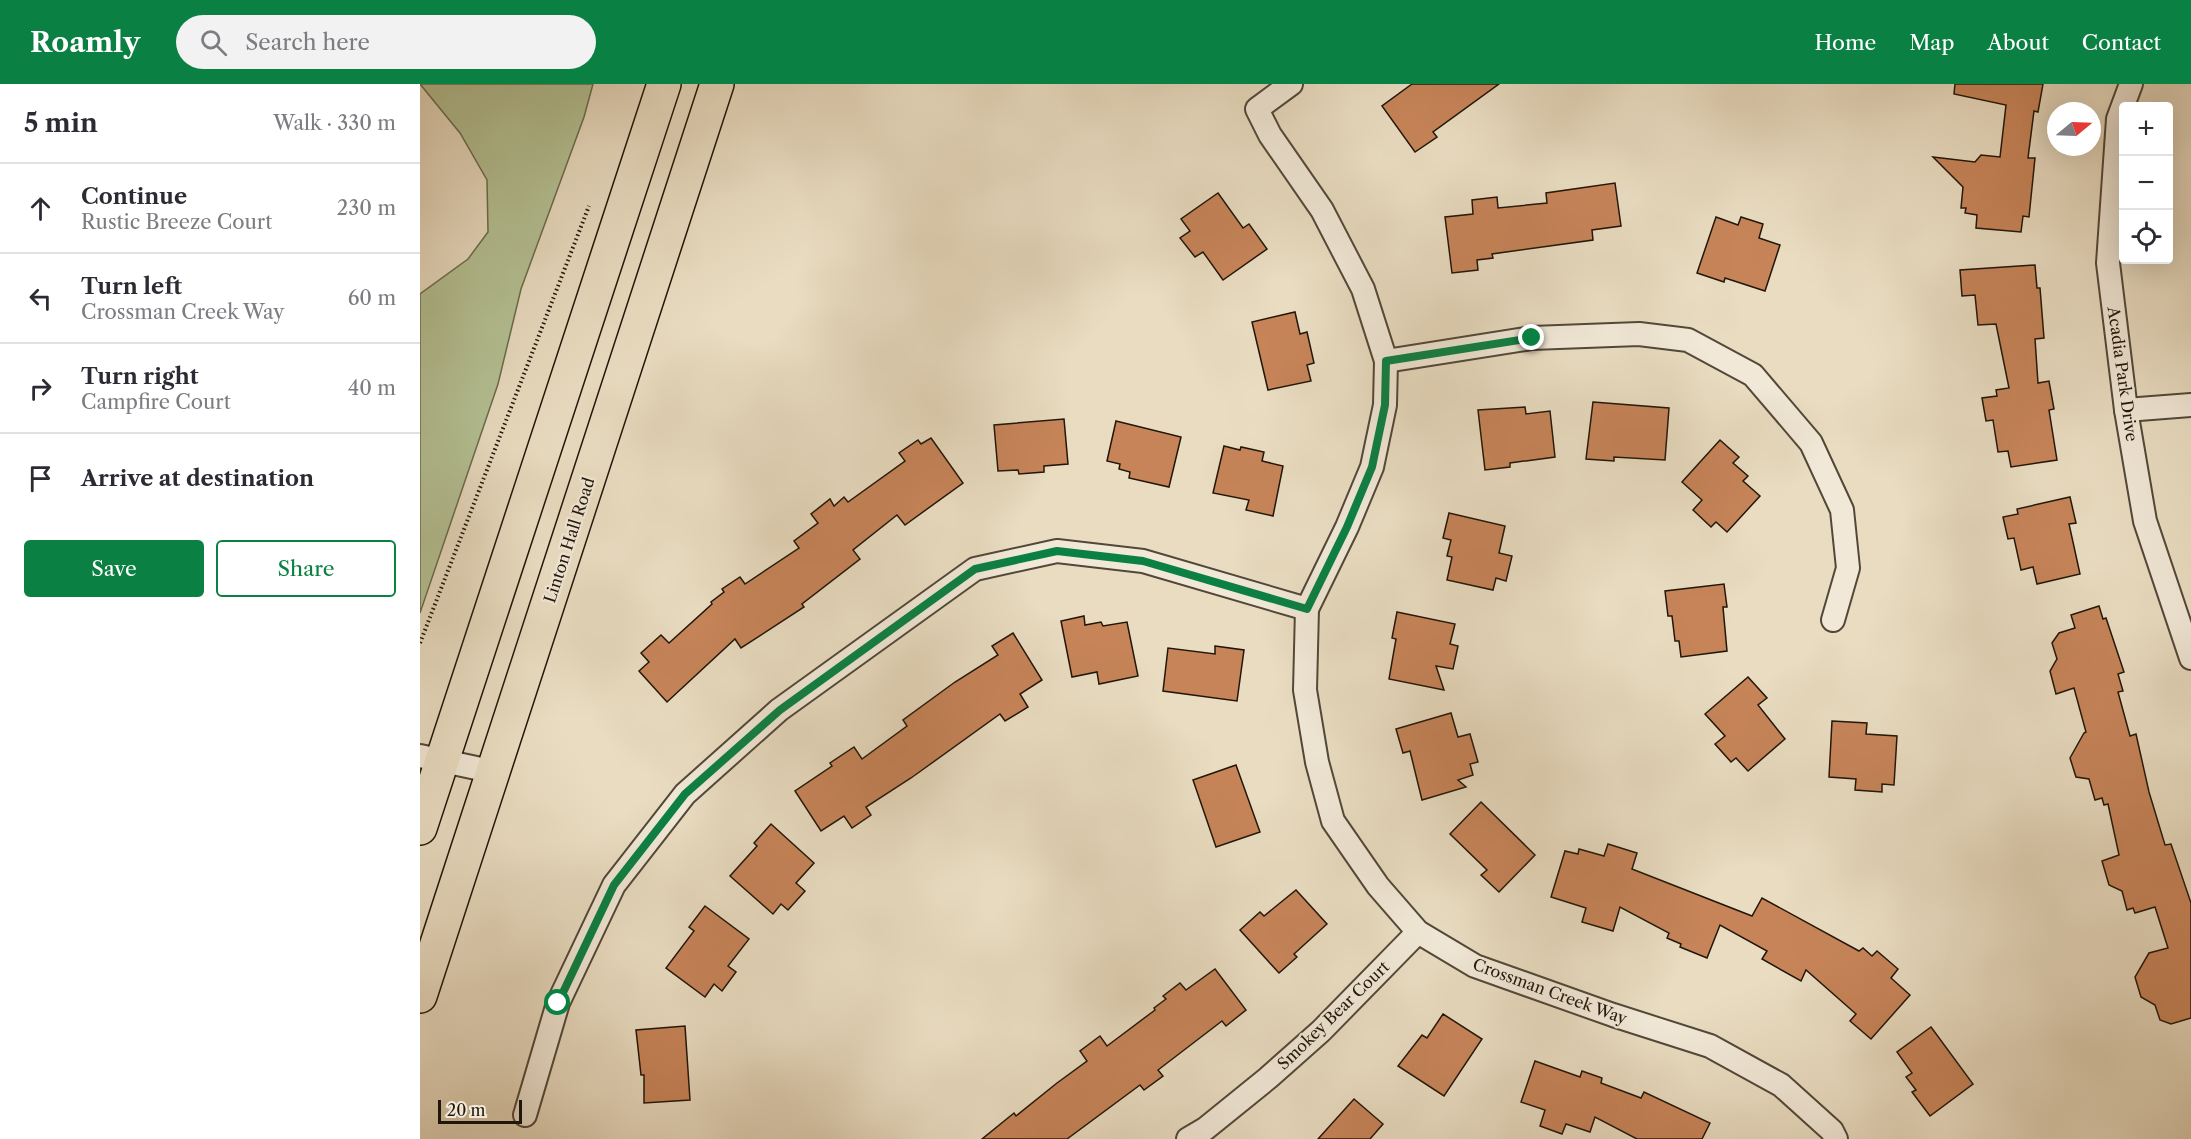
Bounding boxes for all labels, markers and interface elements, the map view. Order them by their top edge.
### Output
search box [176,15,596,69]
text: Roamly [30,25,140,59]
icon: search [197,26,230,59]
text: Search here [245,29,370,56]
text: Home [1815,30,1876,55]
text: Map [1909,30,1954,55]
text: About [1987,30,2049,55]
text: Contact [2082,30,2161,55]
north arrow [2047,102,2101,156]
map controls [2119,102,2173,264]
button: + [2119,102,2173,156]
text: 5 min [24,107,98,139]
text: Walk · 330 m [273,111,396,135]
button: − [2119,156,2173,210]
text: Continue [81,183,187,210]
icon: ahead [24,192,57,225]
text: 230 m [337,196,396,220]
text: Rustic Breeze Court [81,210,272,234]
button: locate [2119,210,2173,264]
text: Turn left [81,273,182,300]
icon: left [24,282,57,315]
text: 60 m [348,286,396,310]
text: Crossman Creek Way [81,300,284,324]
street label: Acadia Park Drive [2104,304,2142,443]
route end [1518,324,1544,350]
text: Turn right [81,363,199,390]
icon: right [24,372,57,405]
text: 40 m [348,376,396,400]
text: Campfire Court [81,390,231,414]
icon: arrive [24,462,57,495]
text: Arrive at destination [81,465,314,492]
street label: Linton Hall Road [539,475,599,605]
button: Save [24,540,204,597]
button: Share [216,540,396,597]
street label: Crossman Creek Way [1470,954,1631,1029]
street label: Smokey Bear Court [1273,956,1393,1074]
route start [544,989,570,1015]
scale bar [438,1097,522,1124]
text: 20 m [447,1100,486,1120]

